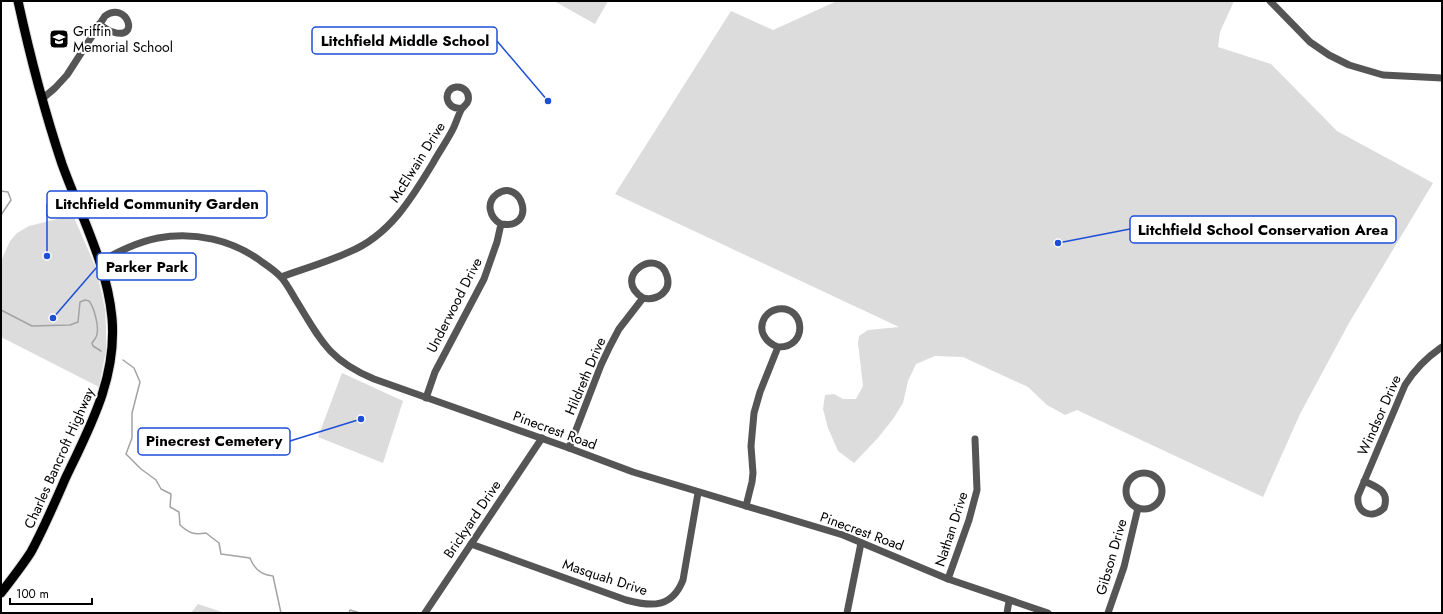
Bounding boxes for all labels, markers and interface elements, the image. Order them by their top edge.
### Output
place label: Griffin Memorial School [73,21,173,57]
callout: Litchfield Middle School [312,27,497,54]
school or university icon: Griffin Memorial School [48,28,70,50]
text: Litchfield Middle School [321,30,489,52]
street label: McElwain Drive [384,118,450,206]
callout: Litchfield Community Garden [47,191,267,218]
text: Litchfield Community Garden [55,193,259,215]
callout: Litchfield School Conservation Area [1130,216,1396,243]
text: Litchfield School Conservation Area [1138,219,1388,241]
callout: Parker Park [97,253,196,280]
street label: Underwood Drive [421,254,487,356]
text: Parker Park [106,256,189,278]
street label: Hildreth Drive [560,334,610,418]
street label: Windsor Drive [1352,372,1406,458]
street label: Charles Bancroft Highway [19,384,99,532]
street label: Pinecrest Road [510,406,600,454]
callout: Pinecrest Cemetery [138,428,290,455]
text: Pinecrest Cemetery [146,430,282,452]
street label: Brickyard Drive [438,476,506,562]
street label: Nathan Drive [929,489,973,569]
street label: Pinecrest Road [817,507,907,555]
street label: Gibson Drive [1091,517,1131,597]
street label: Masquah Drive [560,554,650,600]
scale bar [10,580,92,606]
text: 100 m [16,585,49,603]

